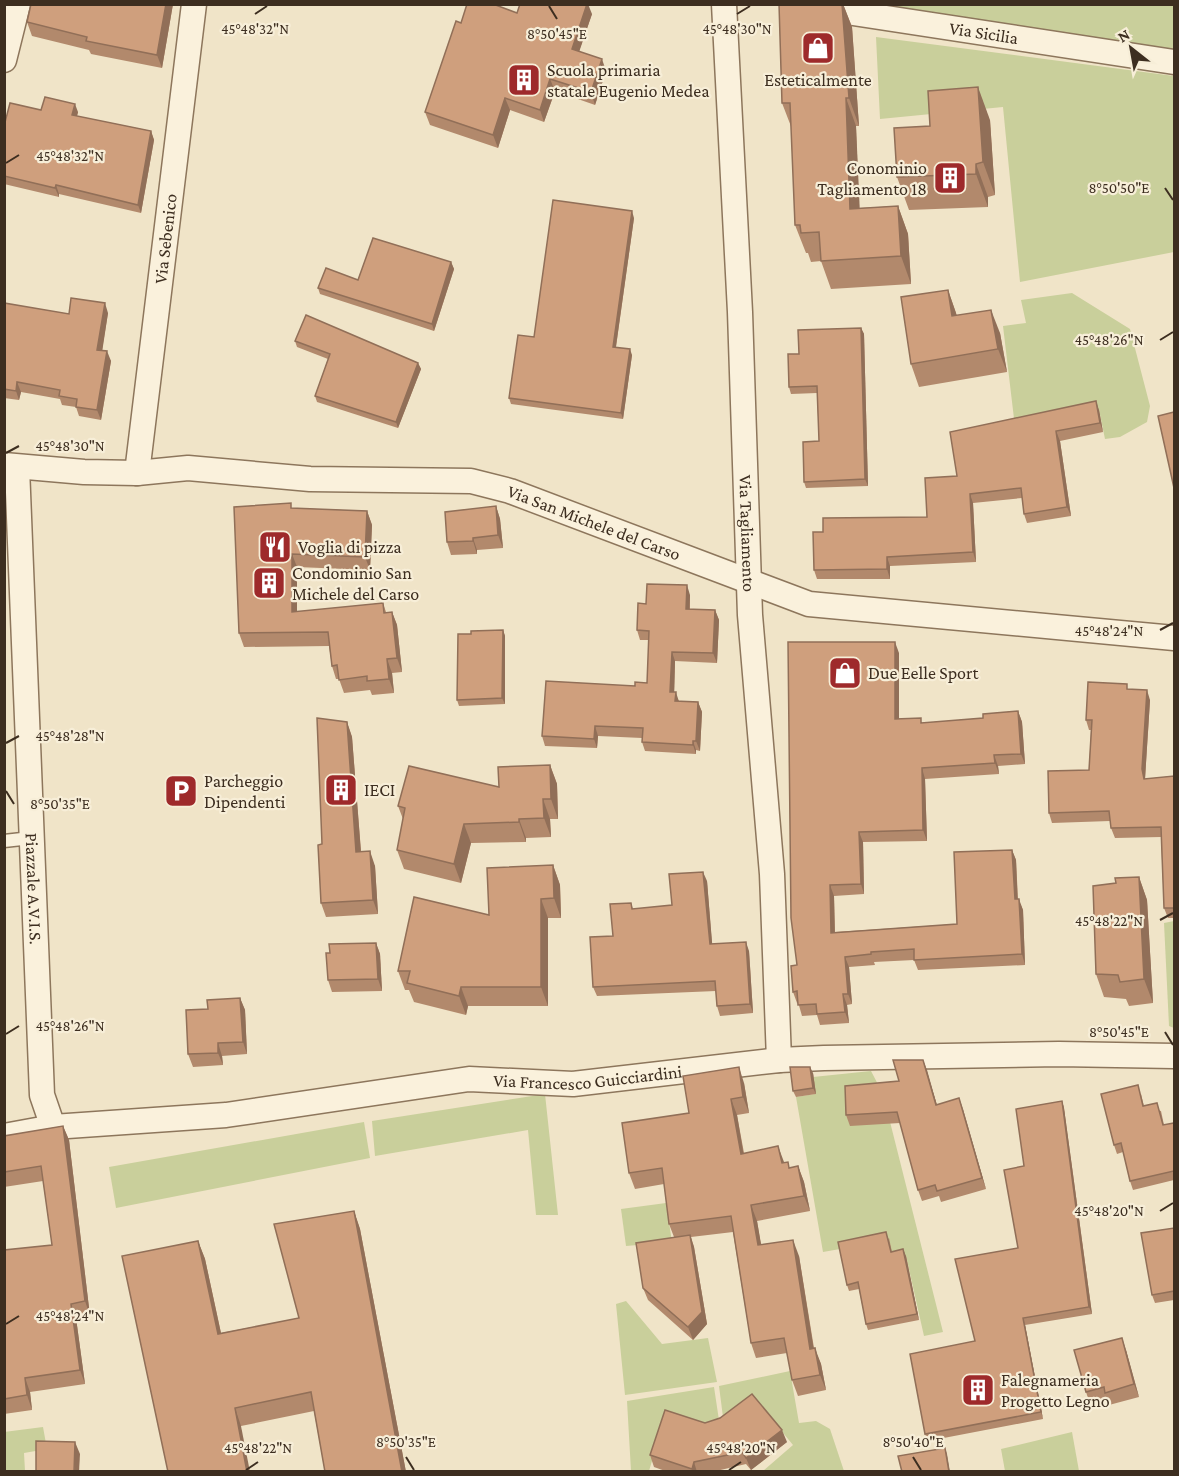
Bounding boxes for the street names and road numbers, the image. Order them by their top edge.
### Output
street label: Via Sicilia [948,18,1020,48]
street label: Via Sebenico [150,193,181,285]
street label: Via Tagliamento [735,475,759,592]
street label: Via San Michele del Carso [504,481,683,565]
street label: Piazzale A.V.I.S. [22,832,46,945]
street label: Via Francesco Guicciardini [493,1061,683,1094]

